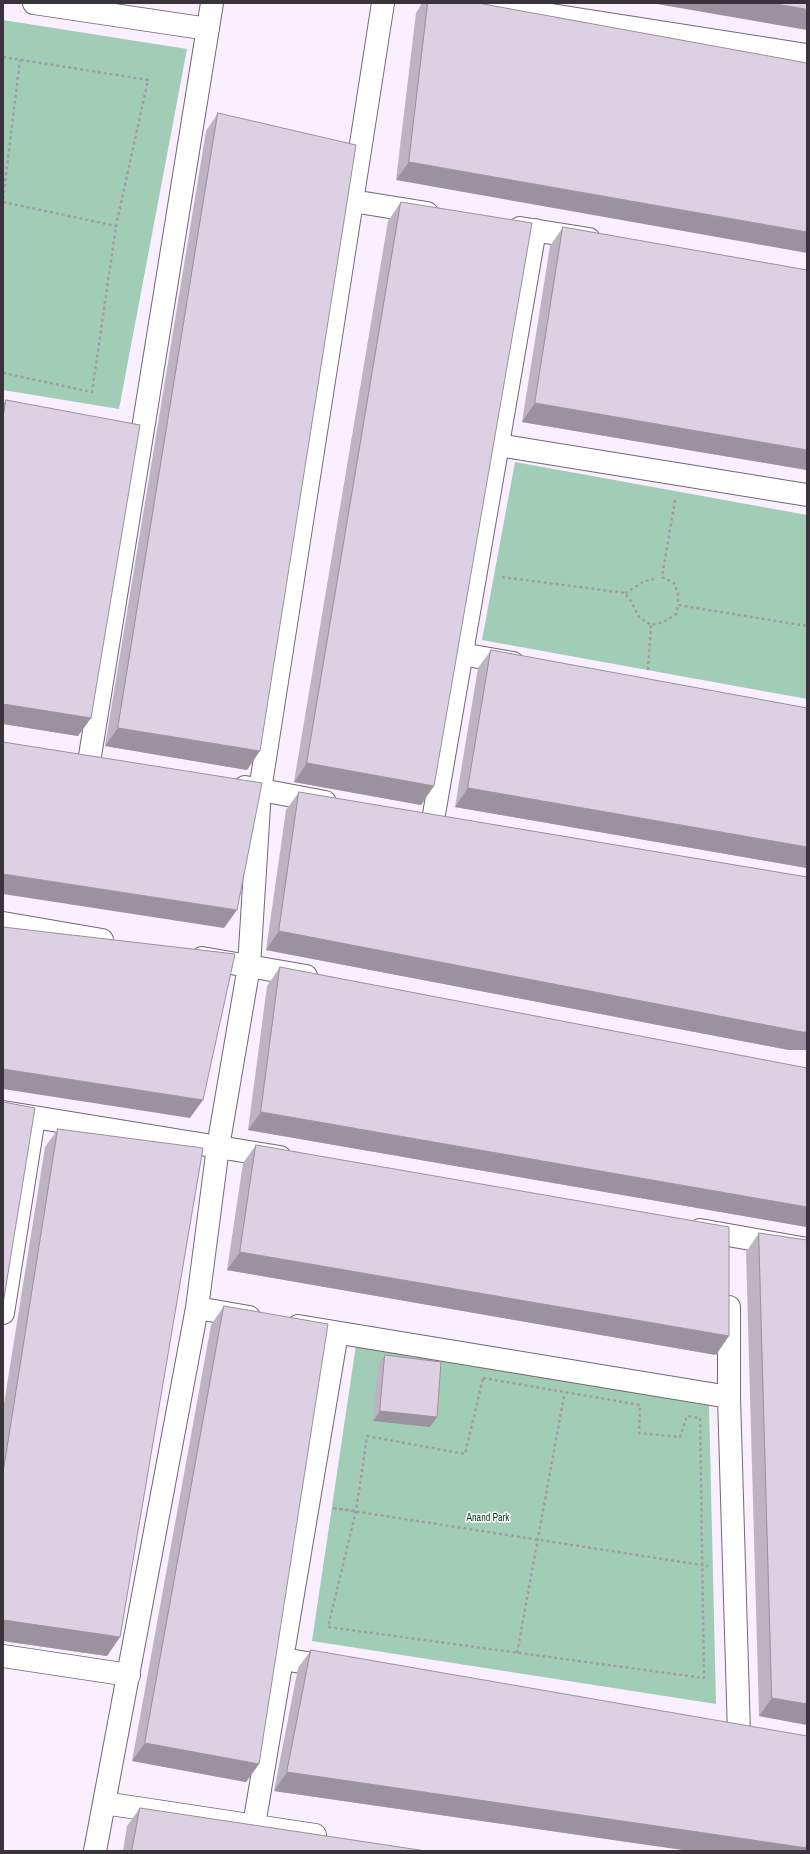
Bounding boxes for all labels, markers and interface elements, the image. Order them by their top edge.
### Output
park label: Anand Park [467,1512,509,1524]

